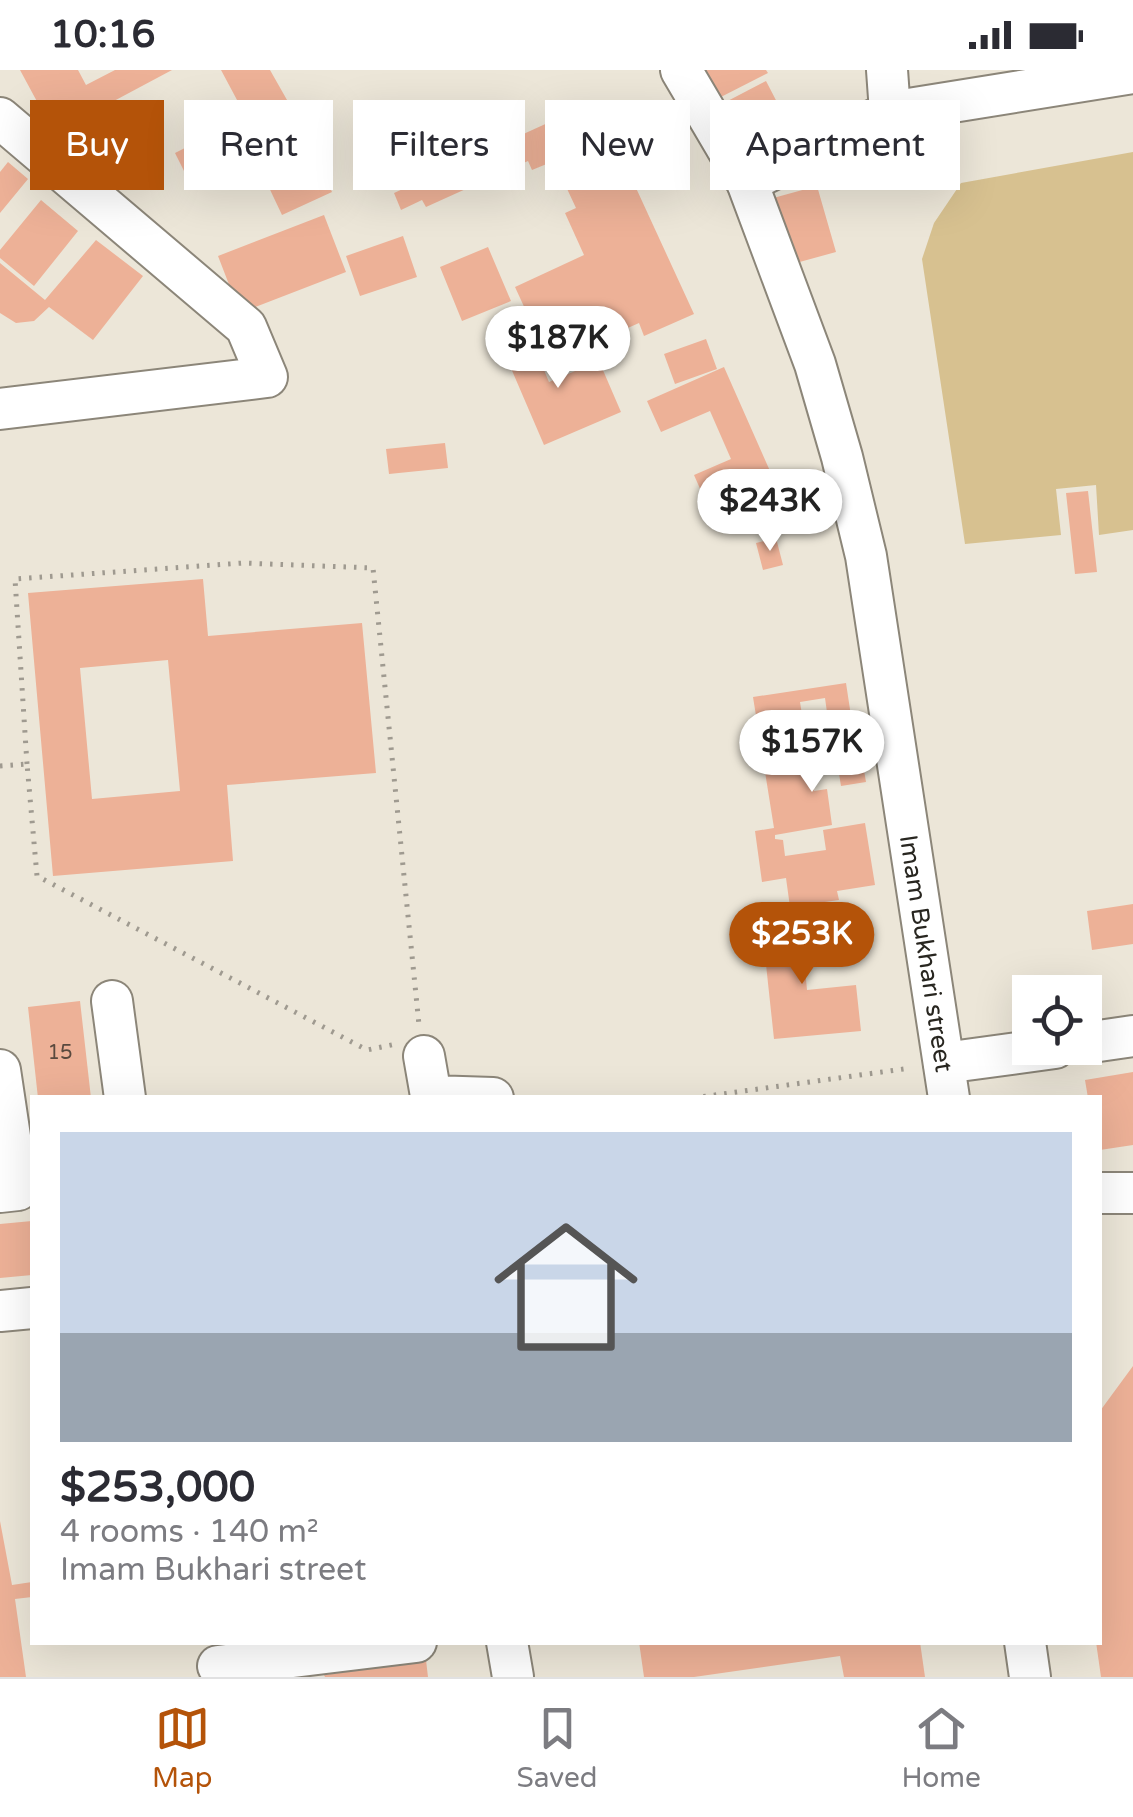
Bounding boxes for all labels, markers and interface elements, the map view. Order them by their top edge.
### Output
text: 10:16 [50,12,155,58]
chip: Buy [30,100,164,190]
chip: Rent [184,100,333,190]
chip: Filters [353,100,525,190]
chip: New [545,100,690,190]
chip: Apartment [710,100,960,190]
pin: $187K [488,306,628,391]
text: $187K [507,319,609,357]
pin: $243K [700,469,840,554]
text: $243K [719,482,821,520]
pin: $157K [742,710,882,795]
text: $157K [761,723,863,761]
street label: Imam Bukhari street [893,833,959,1075]
pin: $253K [732,902,872,987]
text: $253K [751,915,853,953]
map controls [1012,975,1102,1065]
button: locate [1012,975,1102,1065]
house number: 15 [47,1041,73,1065]
icon: home [476,1197,656,1377]
text: $253,000 [60,1462,255,1513]
text: 4 rooms · 140 m² [60,1513,319,1551]
text: Imam Bukhari street [60,1551,366,1589]
tab: Map [152,1701,213,1795]
tab: Saved [517,1701,598,1795]
tab: Home [902,1701,981,1795]

